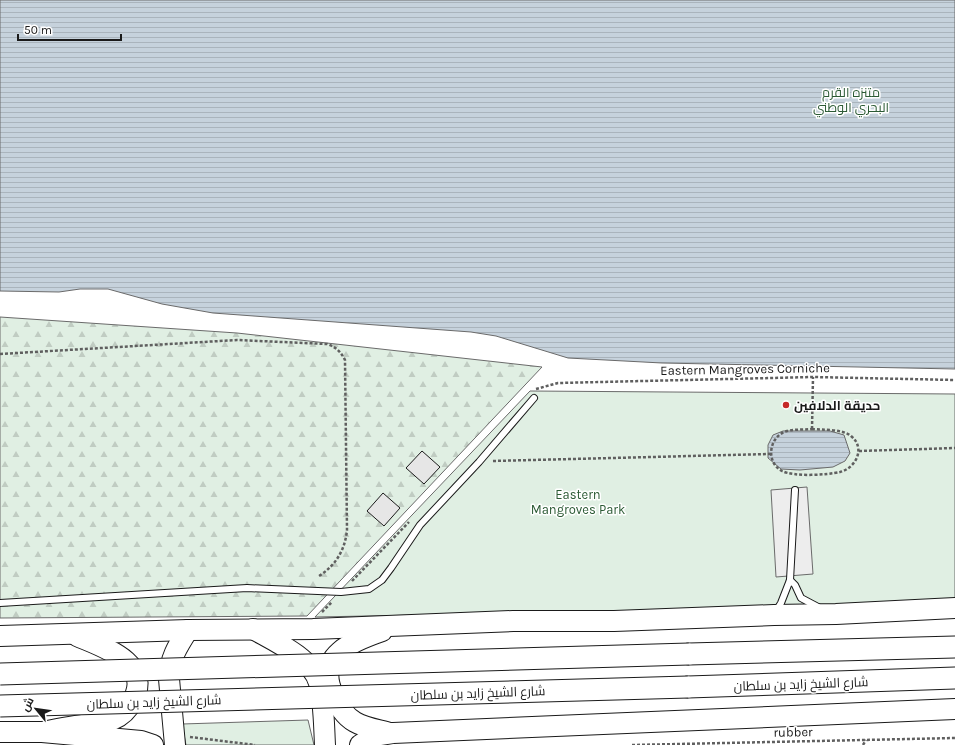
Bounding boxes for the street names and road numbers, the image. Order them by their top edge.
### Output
street label: Eastern Mangroves Corniche [660,360,830,378]
street label: شارع الشيخ زايد بن سلطان [733,674,869,695]
street label: شارع الشيخ زايد بن سلطان [410,683,546,704]
street label: شارع الشيخ زايد بن سلطان [86,692,222,713]
street label: rubber [773,724,813,740]

